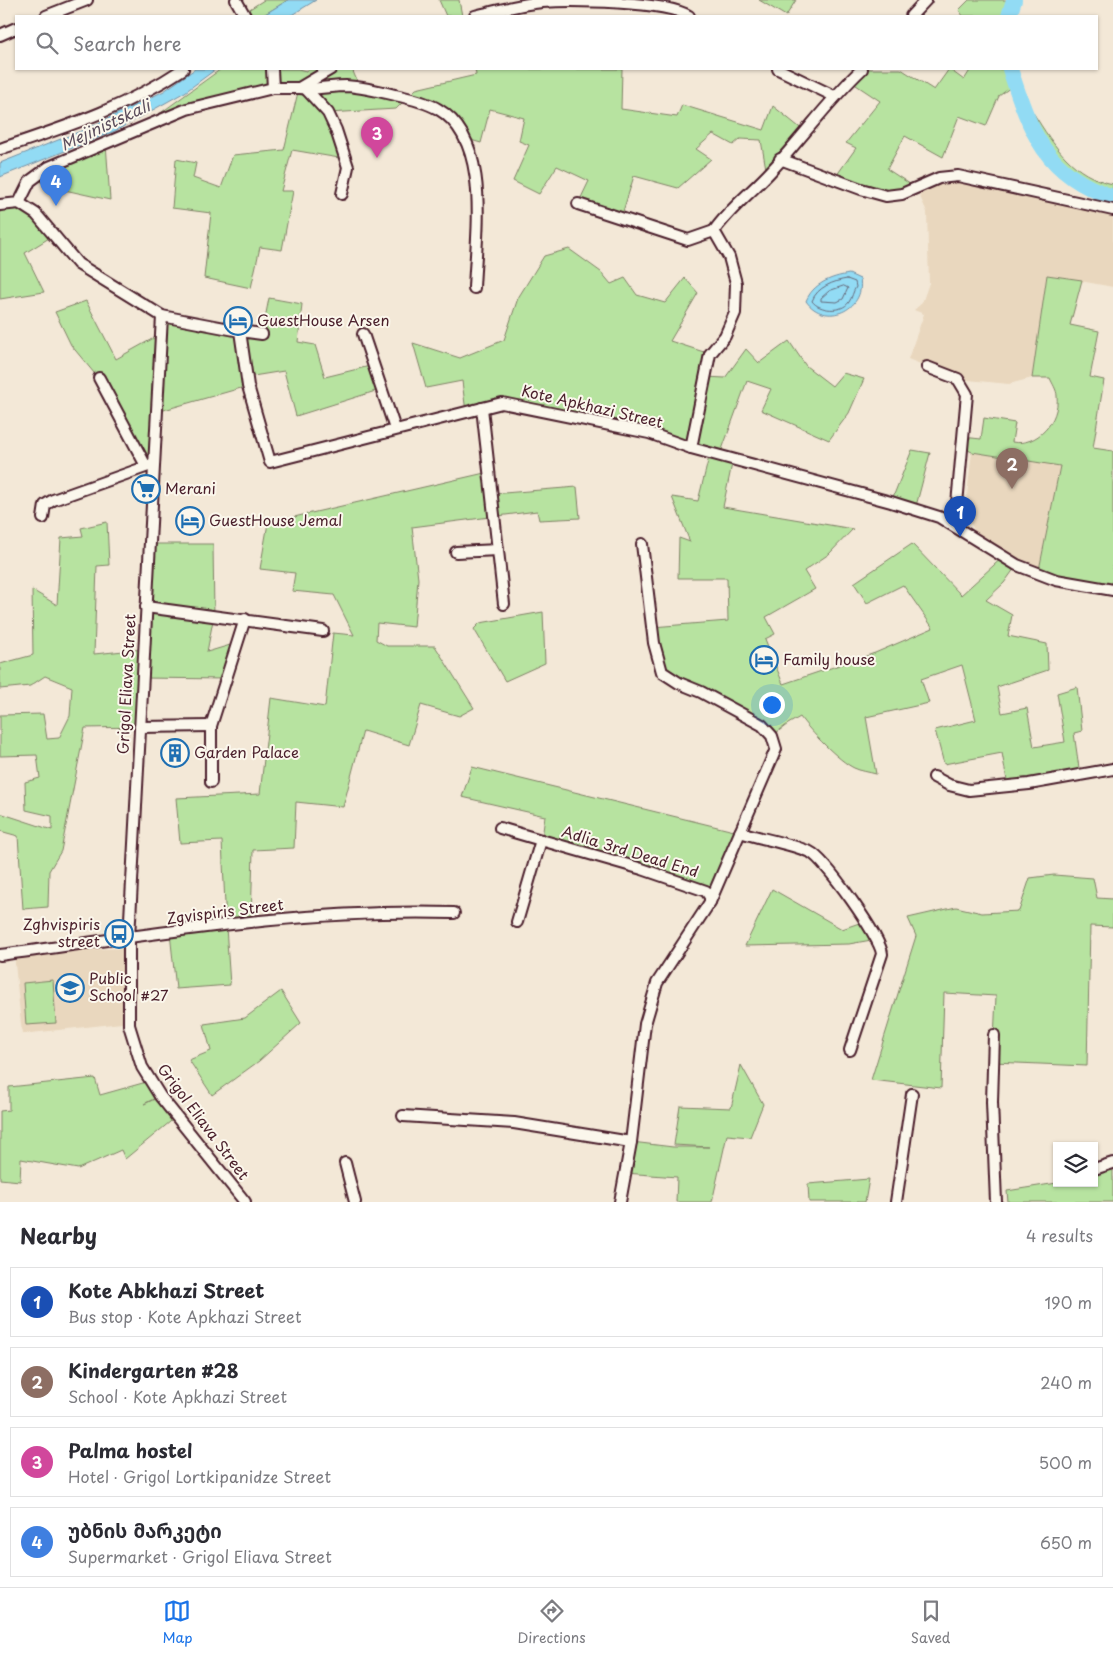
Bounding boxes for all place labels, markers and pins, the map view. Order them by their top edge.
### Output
pin: 3 [361,117,393,158]
pin: 4 [40,165,72,206]
hotel icon: GuestHouse Arsen [223,306,253,336]
place label: GuestHouse Arsen [257,308,389,331]
pin: 2 [996,448,1028,489]
supermarket icon: Merani [131,474,161,504]
place label: Merani [165,476,216,499]
pin: 1 [944,496,976,537]
hotel icon: GuestHouse Jemal [175,506,205,536]
place label: GuestHouse Jemal [209,508,342,531]
hotel icon: Family house [749,645,779,675]
place label: Family house [783,647,875,670]
building icon: Garden Palace [160,738,190,768]
place label: Garden Palace [194,740,299,763]
place label: Zghvispiris street [23,912,100,952]
bus stop icon: Zghvispiris street [104,919,134,949]
place label: Public School #27 [89,966,169,1006]
school or university icon: Public School #27 [55,973,85,1003]

